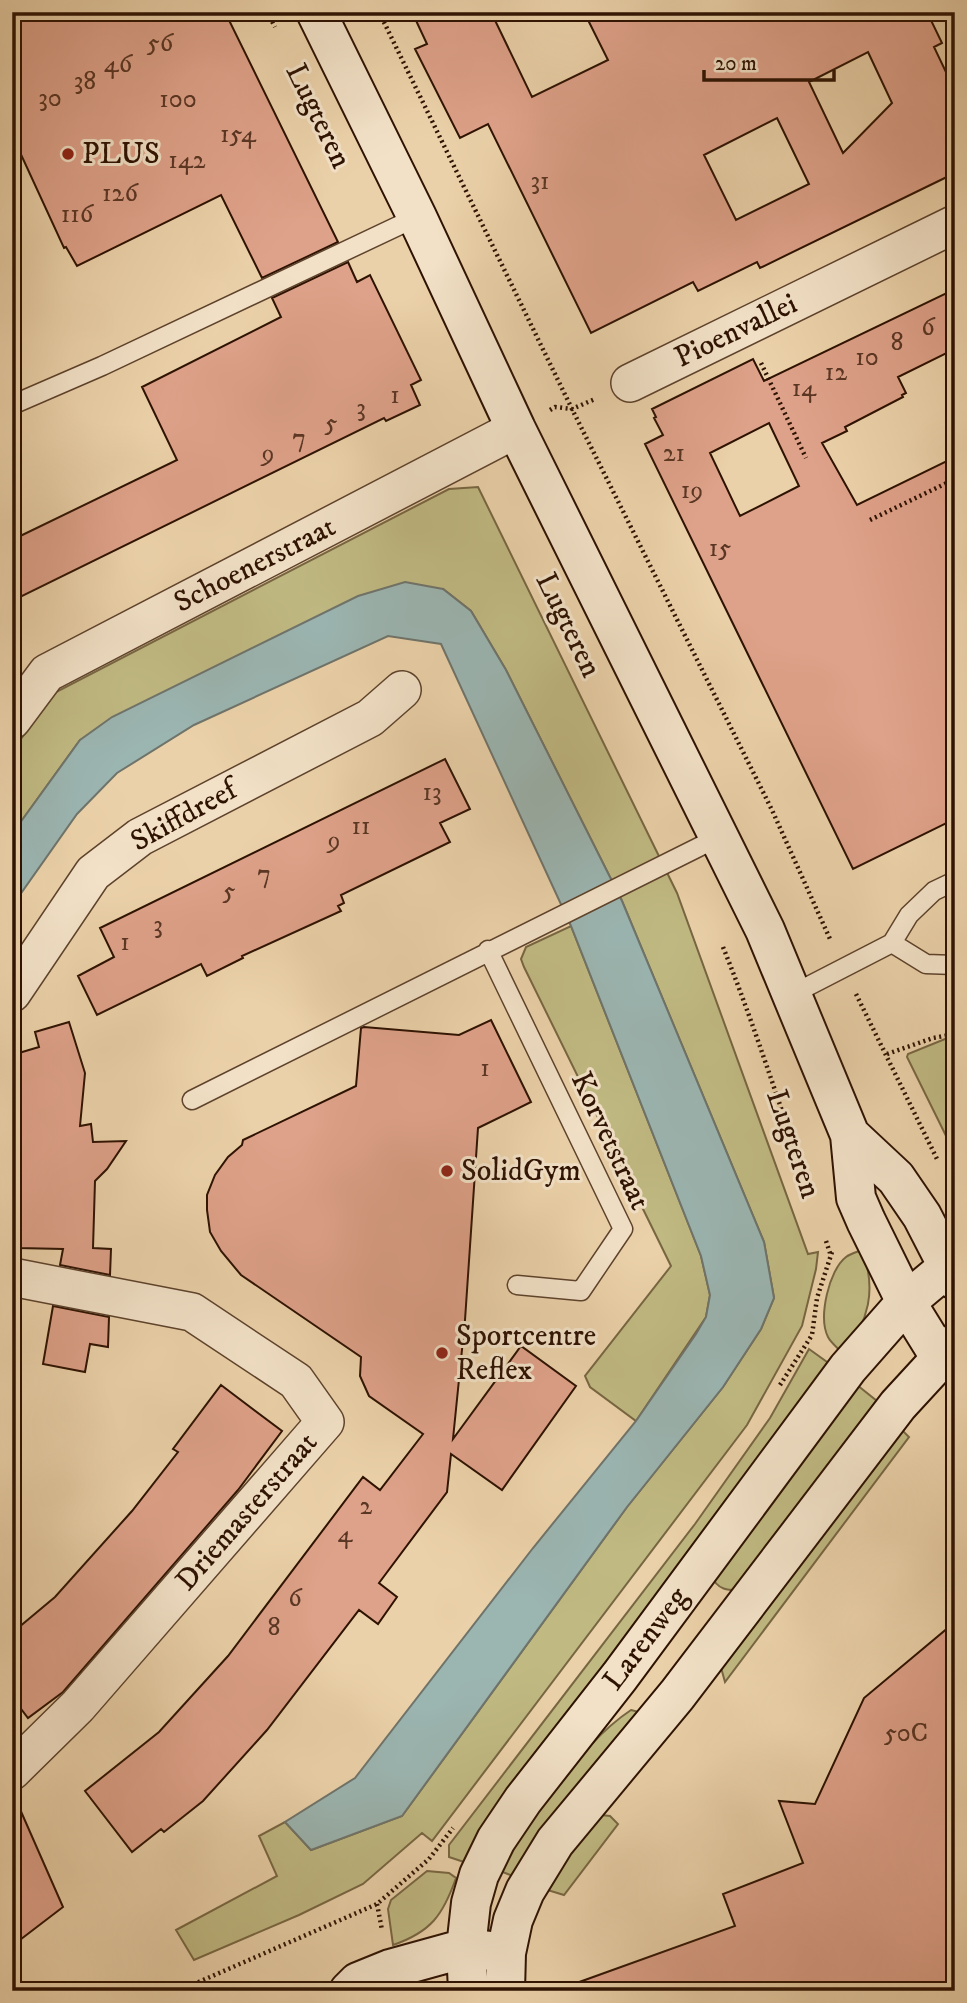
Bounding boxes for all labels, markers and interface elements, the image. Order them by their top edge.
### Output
house number: 56 [147,27,175,60]
scale bar [704,38,834,82]
house number: 46 [104,48,134,81]
text: 20 m [715,51,757,77]
street label: Lugteren [277,58,359,175]
house number: 38 [74,65,96,98]
house number: 30 [38,82,62,115]
house number: 100 [159,83,197,116]
house number: 154 [220,118,257,151]
place label: PLUS [82,136,160,173]
house number: 142 [168,144,206,177]
marker: PLUS [60,146,76,162]
house number: 31 [530,165,550,198]
house number: 126 [102,177,139,210]
house number: 116 [61,198,95,231]
street label: Pioenvallei [669,285,803,377]
house number: 6 [921,311,936,344]
house number: 8 [890,326,904,359]
house number: 10 [855,341,879,374]
house number: 12 [825,356,847,389]
house number: 14 [792,372,817,405]
house number: 1 [390,379,400,412]
house number: 3 [356,392,366,425]
house number: 5 [325,407,338,440]
house number: 7 [292,422,306,455]
house number: 9 [260,437,274,470]
house number: 21 [663,437,685,470]
house number: 19 [681,474,703,507]
street label: Schoenerstraat [168,508,342,622]
house number: 15 [709,532,731,565]
street label: Lugteren [527,567,609,684]
street label: Skiffdreef [124,770,247,860]
house number: 13 [422,776,442,809]
house number: 11 [351,810,371,843]
house number: 9 [326,824,340,857]
house number: 7 [257,858,271,891]
house number: 5 [223,875,236,908]
house number: 3 [153,909,163,942]
house number: 1 [120,926,130,959]
house number: 1 [480,1052,490,1085]
street label: Korvetstraat [562,1066,658,1216]
street label: Lugteren [757,1085,829,1203]
place label: SolidGym [461,1153,581,1190]
marker: SolidGym [439,1163,455,1179]
place label: Sportcentre Reflex [456,1318,596,1389]
marker: Sportcentre Reflex [434,1345,450,1361]
street label: Driemasterstraat [168,1425,326,1599]
house number: 2 [360,1490,373,1523]
house number: 4 [338,1518,354,1551]
street label: Larenweg [595,1580,697,1698]
house number: 6 [288,1582,303,1615]
house number: 8 [267,1611,281,1644]
house number: 50C [884,1717,928,1750]

